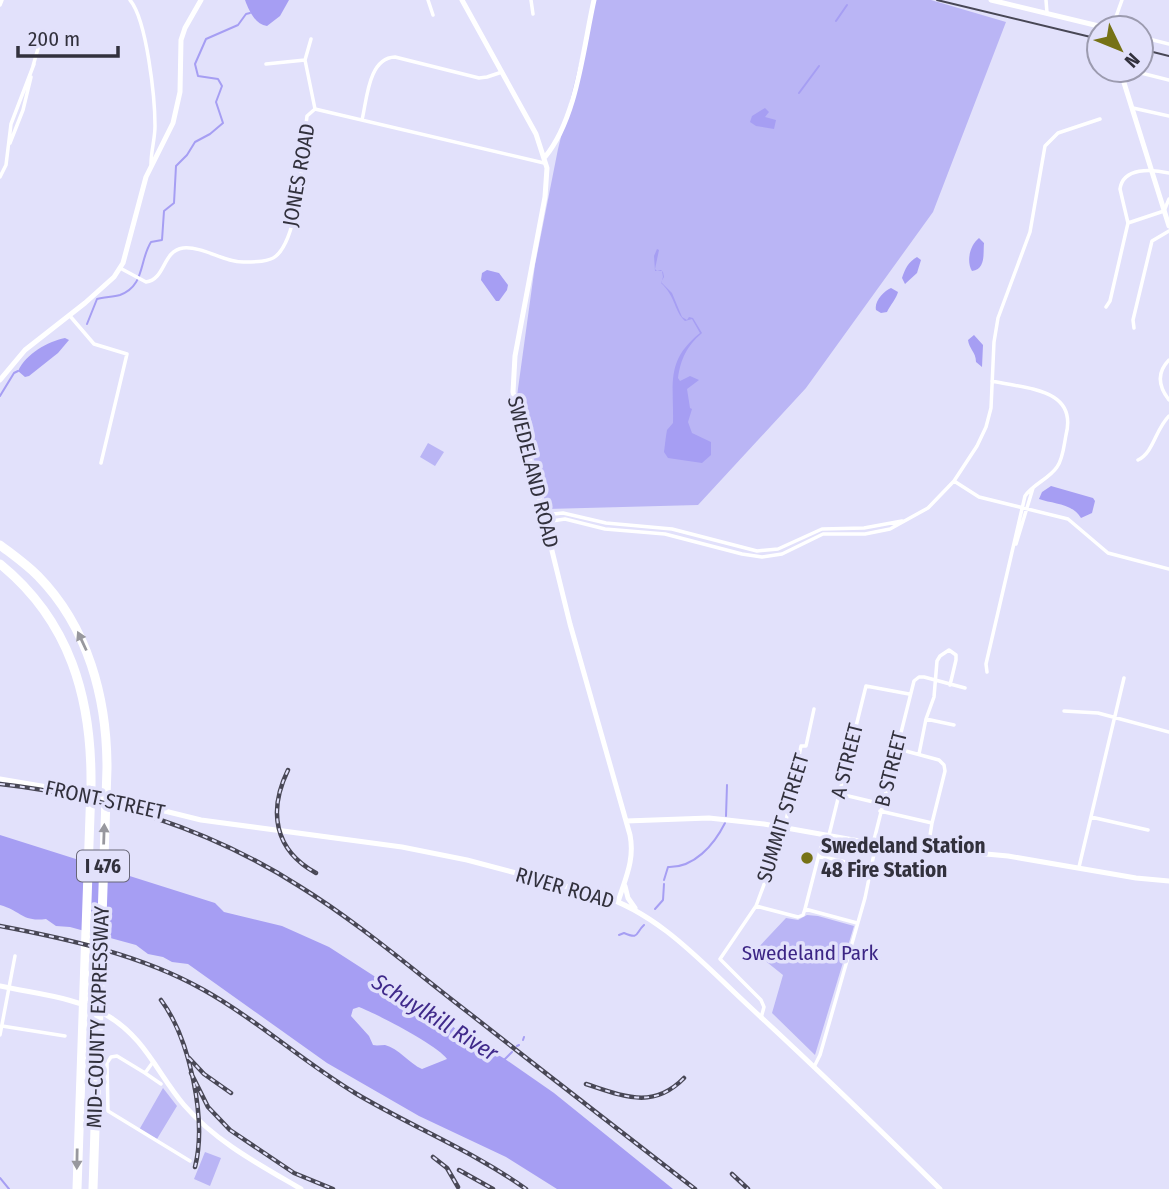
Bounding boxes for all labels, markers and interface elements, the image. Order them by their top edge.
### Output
scale bar [18,14,117,58]
north arrow [1085,14,1155,84]
text: 200 m [28,26,80,52]
text: N [1120,48,1144,72]
street label: JONES ROAD [277,121,321,229]
street label: SWEDELAND ROAD [502,393,564,551]
one-way arrow [76,631,88,651]
street label: A STREET [825,720,869,801]
street label: B STREET [869,728,913,809]
street label: SUMMIT STREET [751,750,815,886]
street label: FRONT STREET [43,775,167,825]
one-way arrow [99,823,110,845]
place label: Swedeland Station 48 Fire Station [821,833,986,883]
road number: I 476 [77,850,129,881]
marker: Swedeland Station 48 Fire Station [799,850,815,866]
street label: RIVER ROAD [513,862,617,914]
street label: MID-COUNTY EXPRESSWAY [81,905,115,1129]
park label: Swedeland Park [742,940,878,966]
water label: Schuylkill River [366,967,504,1067]
one-way arrow [72,1148,83,1170]

